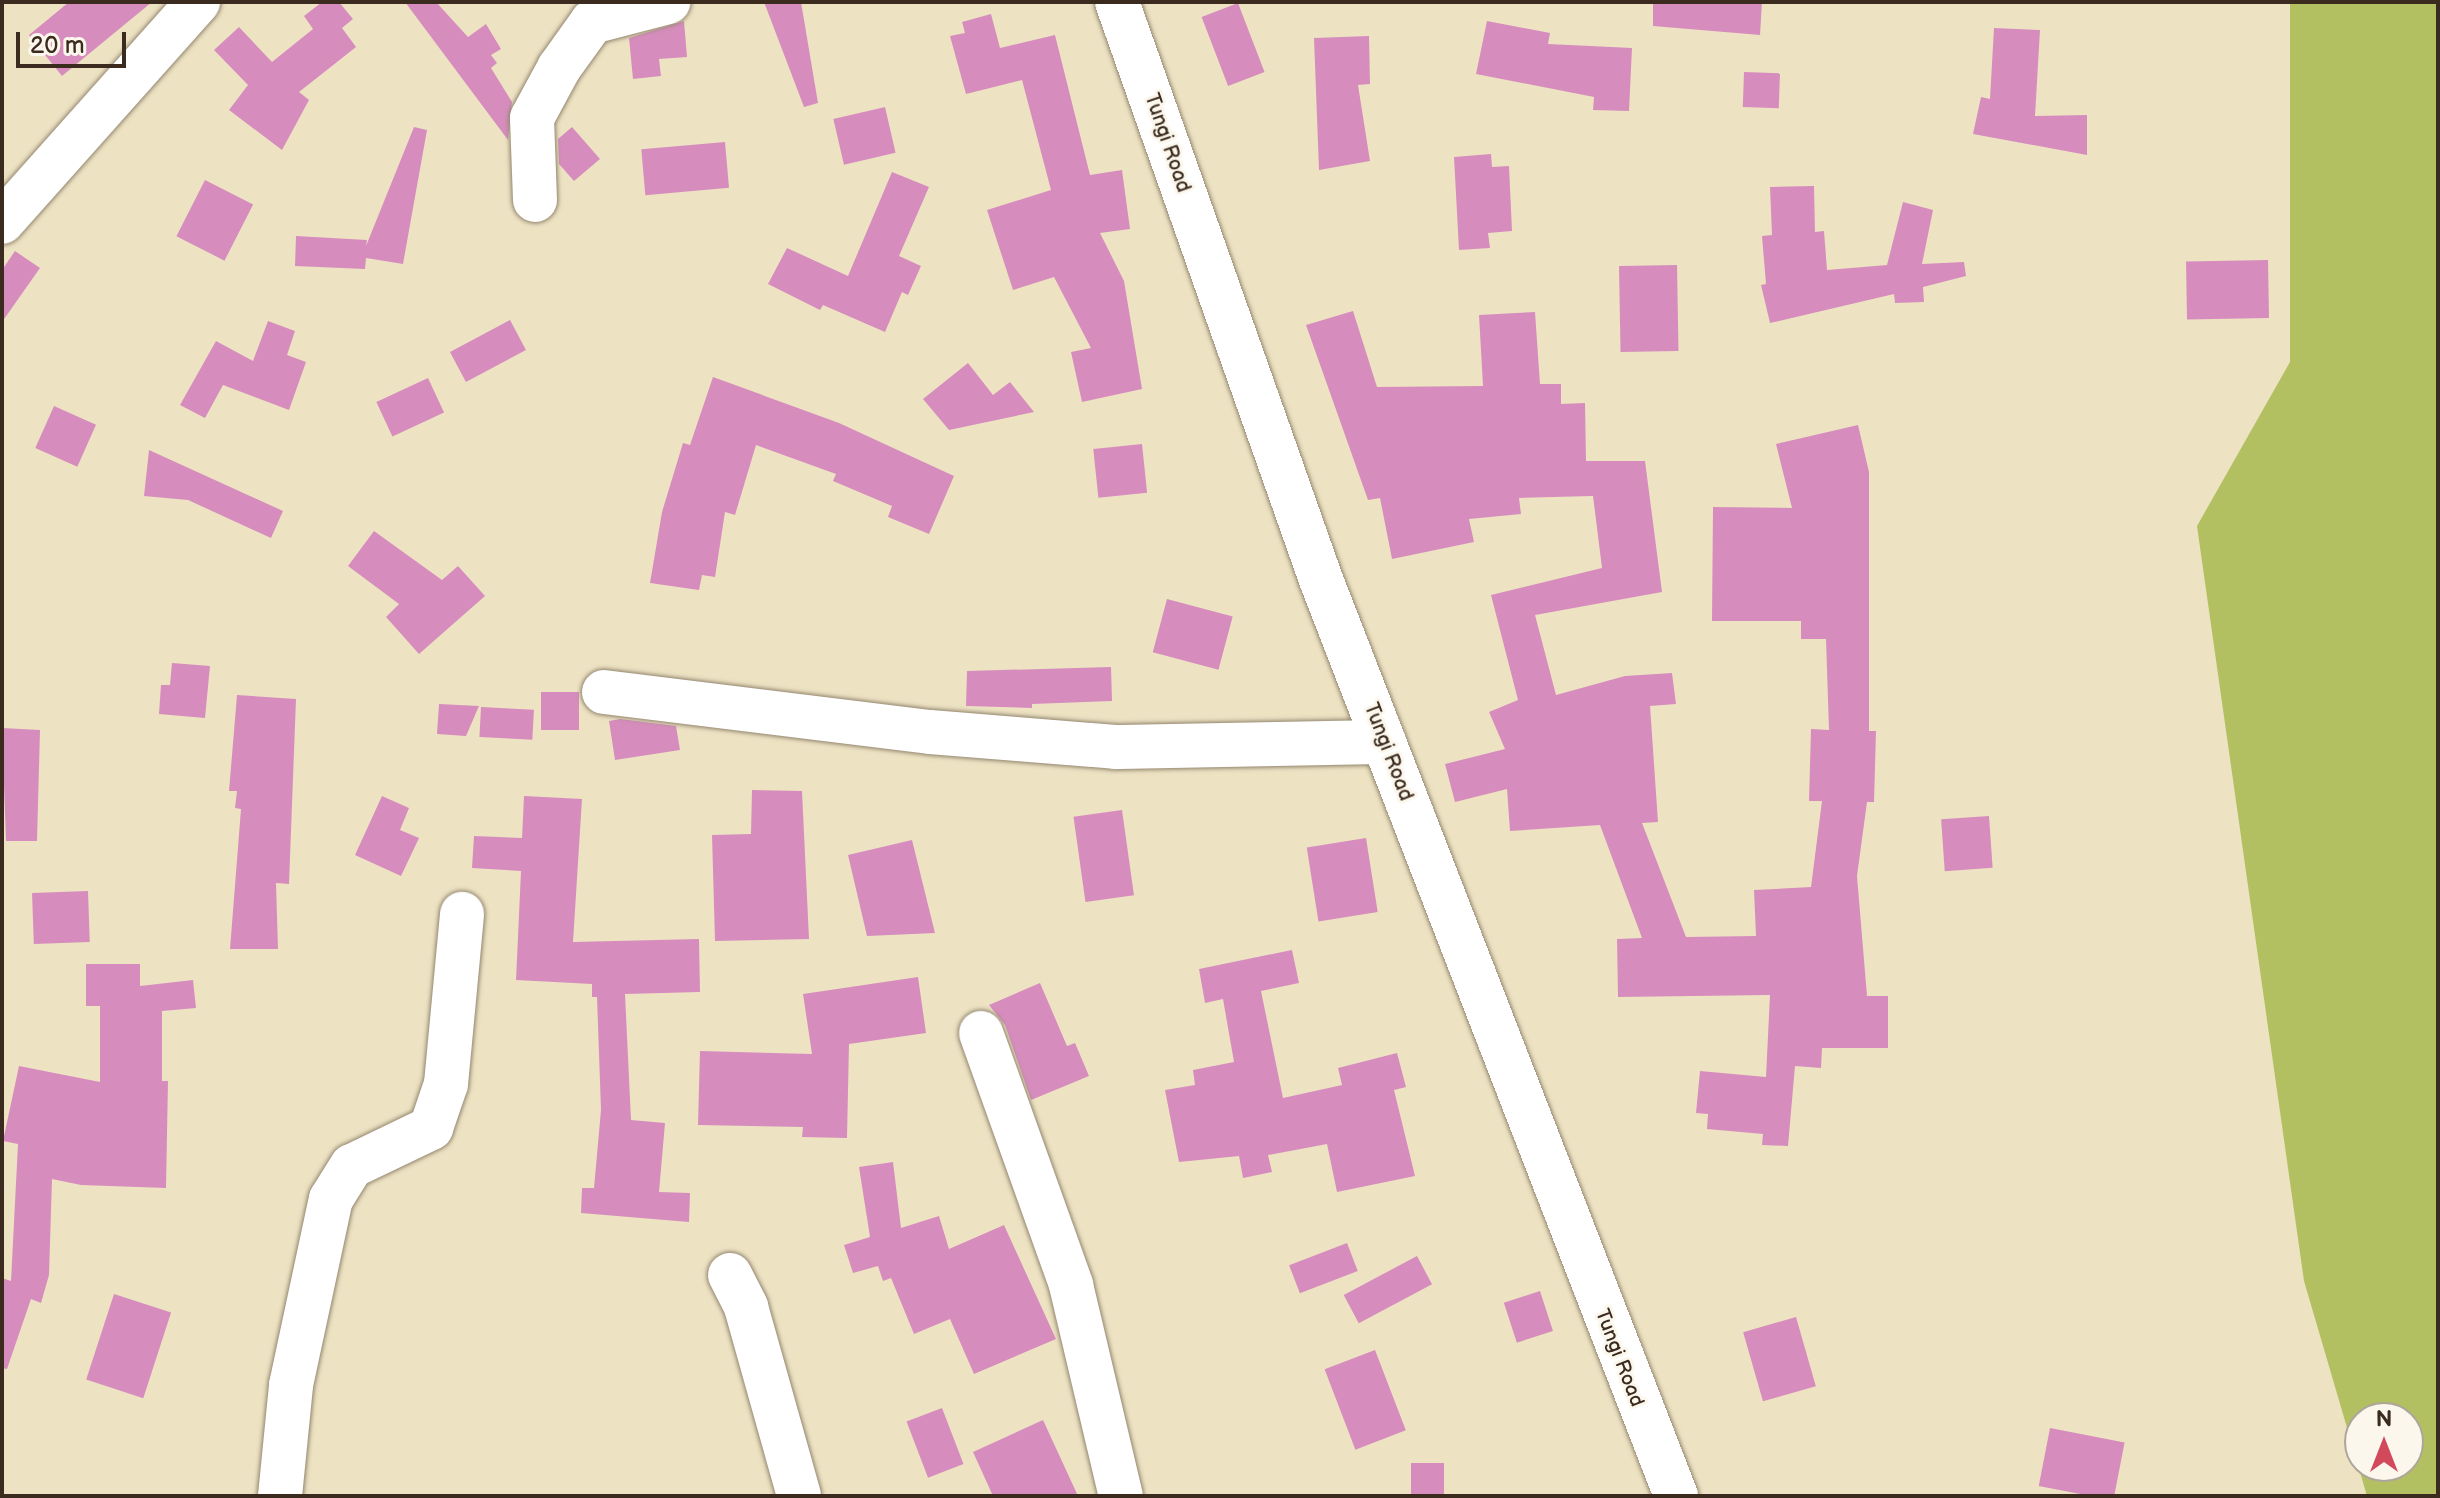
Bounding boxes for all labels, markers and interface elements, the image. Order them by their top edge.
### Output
scale bar [20,16,130,66]
text: 20 m [30,31,85,60]
street label: Tungi Road [1139,90,1195,196]
street label: Tungi Road [1358,700,1418,804]
street label: Tungi Road [1589,1306,1649,1410]
north arrow [2344,1402,2424,1482]
text: N [2376,1406,2392,1433]

